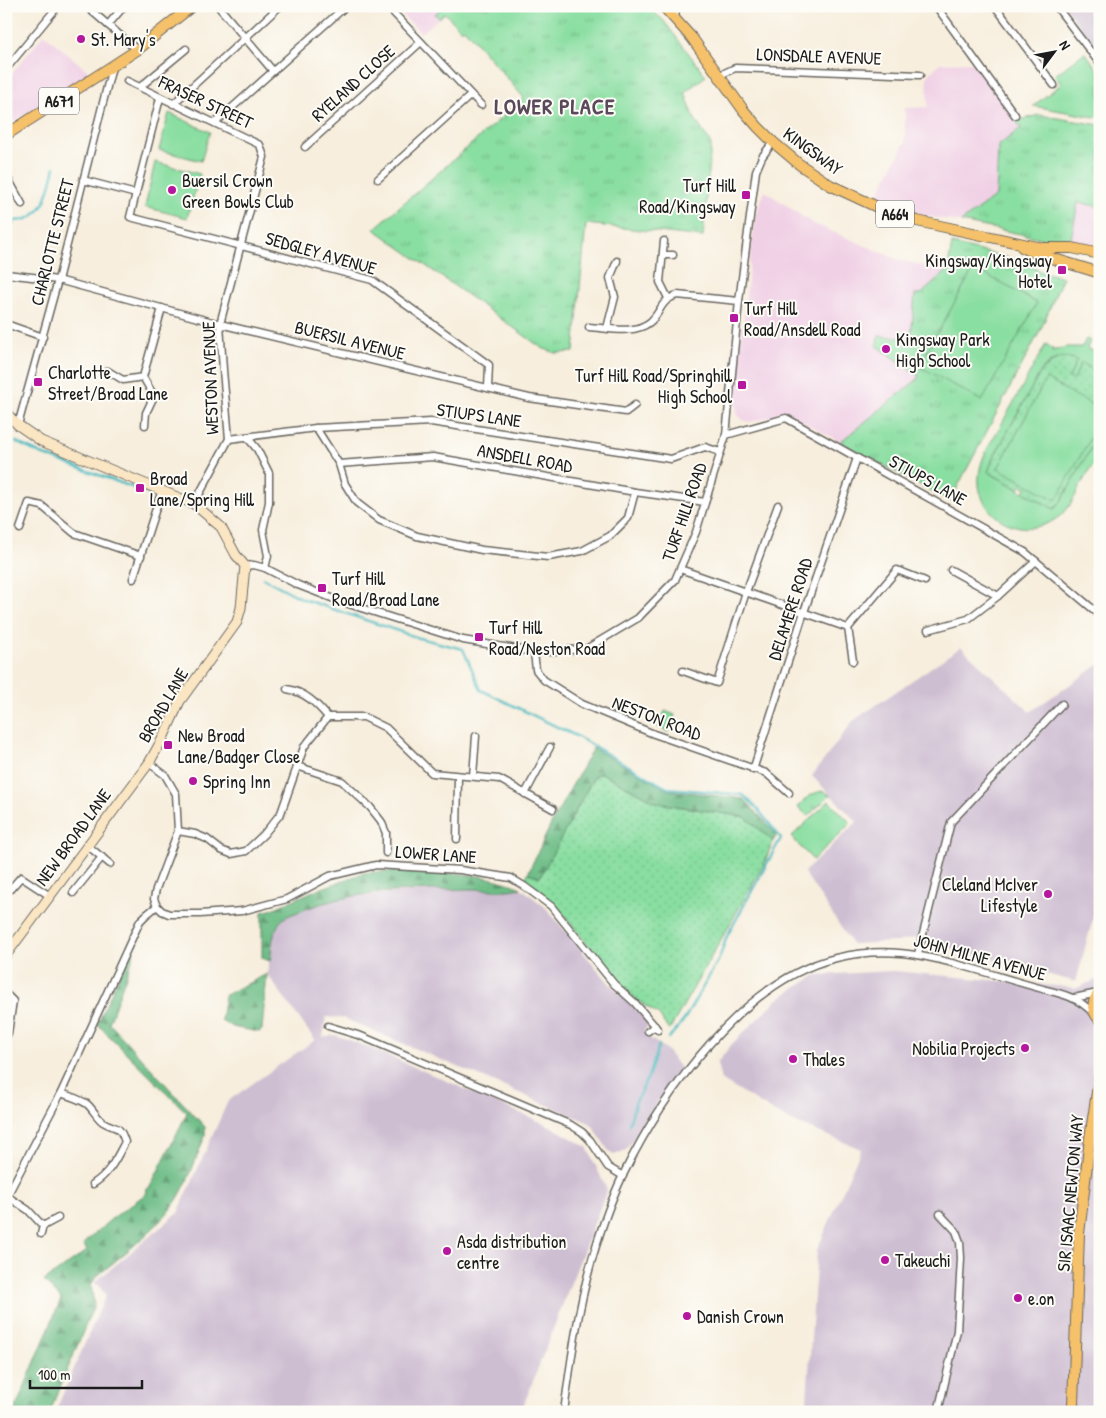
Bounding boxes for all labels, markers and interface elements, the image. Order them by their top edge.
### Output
place label: St. Mary's [91,27,156,52]
north arrow [1028,28,1078,78]
marker: St. Mary's [75,33,87,45]
text: N [1055,37,1076,54]
street label: RYELAND CLOSE [306,39,400,127]
street label: LONSDALE AVENUE [756,41,882,71]
street label: FRASER STREET [154,69,258,135]
road number: A671 [39,88,79,114]
district label: LOWER PLACE [494,91,616,121]
street label: KINGSWAY [778,121,848,181]
place label: Buersil Crown Green Bowls Club [182,168,294,214]
place label: Turf Hill Road/Kingsway [639,173,736,219]
street label: CHARLOTTE STREET [24,175,80,308]
marker: Buersil Crown Green Bowls Club [166,184,178,196]
marker: Turf Hill Road/Kingsway [740,189,752,201]
road number: A664 [876,200,914,228]
street label: SEDGLEY AVENUE [263,225,379,281]
place label: Kingsway/Kingsway Hotel [925,248,1052,294]
marker: Kingsway/Kingsway Hotel [1056,264,1068,276]
place label: Turf Hill Road/Ansdell Road [744,296,861,342]
marker: Turf Hill Road/Ansdell Road [728,312,740,324]
street label: BUERSIL AVENUE [292,314,408,366]
street label: WESTON AVENUE [196,321,224,435]
place label: Kingsway Park High School [896,327,990,373]
marker: Kingsway Park High School [880,343,892,355]
place label: Charlotte Street/Broad Lane [48,360,168,406]
place label: Turf Hill Road/Springhill High School [575,363,732,409]
marker: Charlotte Street/Broad Lane [32,376,44,388]
marker: Turf Hill Road/Springhill High School [736,379,748,391]
street label: STIUPS LANE [435,397,523,433]
street label: ANSDELL ROAD [475,437,575,479]
street label: STIUPS LANE [885,448,971,512]
street label: TURF HILL ROAD [655,459,713,565]
place label: Broad Lane/Spring Hill [150,466,254,512]
marker: Broad Lane/Spring Hill [134,482,146,494]
street label: DELAMERE ROAD [762,554,818,663]
place label: Turf Hill Road/Broad Lane [332,566,440,612]
marker: Turf Hill Road/Broad Lane [316,582,328,594]
place label: Turf Hill Road/Neston Road [489,615,605,661]
marker: Turf Hill Road/Neston Road [473,631,485,643]
street label: BROAD LANE [132,663,194,747]
street label: NESTON ROAD [609,690,706,747]
place label: New Broad Lane/Badger Close [178,723,300,769]
marker: New Broad Lane/Badger Close [162,739,174,751]
place label: Spring Inn [203,769,271,794]
marker: Spring Inn [187,775,199,787]
street label: NEW BROAD LANE [29,783,117,891]
street label: LOWER LANE [395,839,477,869]
place label: Cleland McIver Lifestyle [942,872,1038,918]
marker: Cleland McIver Lifestyle [1042,888,1054,900]
street label: JOHN MILNE AVENUE [911,927,1049,987]
place label: Nobilia Projects [912,1036,1015,1061]
marker: Nobilia Projects [1019,1042,1031,1054]
place label: Thales [803,1047,845,1072]
marker: Thales [787,1053,799,1065]
street label: SIR ISAAC NEWTON WAY [1051,1113,1089,1273]
place label: Asda distribution centre [457,1229,566,1275]
marker: Asda distribution centre [441,1245,453,1257]
place label: Takeuchi [895,1248,951,1273]
marker: Takeuchi [879,1254,891,1266]
place label: e.on [1028,1286,1054,1311]
marker: e.on [1012,1292,1024,1304]
place label: Danish Crown [697,1304,784,1329]
marker: Danish Crown [681,1310,693,1322]
scale bar [30,1358,142,1390]
text: 100 m [38,1364,71,1385]

